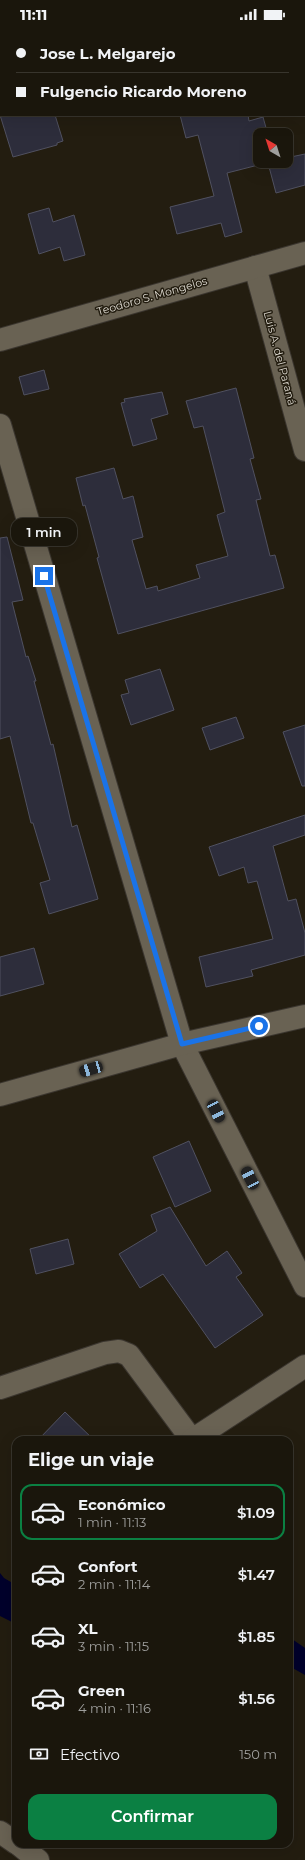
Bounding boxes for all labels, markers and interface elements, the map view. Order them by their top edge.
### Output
text: 11:11 [20,5,47,24]
text: Jose L. Melgarejo [40,44,176,63]
text: Fulgencio Ricardo Moreno [40,82,247,101]
north arrow [253,128,293,168]
map controls [253,128,293,168]
street label: Teodoro S. Mongelos [95,273,209,318]
street label: Luis A. del Paraná [261,309,299,407]
callout: 1 min [11,518,77,546]
text: 1 min [27,524,61,540]
route end [35,567,53,585]
route start [250,1017,268,1035]
car [78,1060,104,1078]
car [205,1098,227,1124]
car [239,1165,261,1191]
text: Elige un viaje [28,1449,154,1471]
icon: car [30,1494,66,1530]
text: Económico [78,1495,166,1514]
text: $1.09 [237,1503,275,1522]
text: 1 min · 11:13 [78,1514,146,1530]
icon: car [30,1556,66,1592]
text: Confort [78,1557,138,1576]
text: $1.47 [238,1565,275,1584]
text: 2 min · 11:14 [78,1576,150,1592]
icon: car [30,1618,66,1654]
text: XL [78,1619,97,1638]
text: $1.85 [238,1627,275,1646]
text: 3 min · 11:15 [78,1638,149,1654]
icon: car [30,1680,66,1716]
text: Green [78,1681,125,1700]
text: $1.56 [238,1689,275,1708]
text: 4 min · 11:16 [78,1700,151,1716]
icon: cash [28,1743,50,1765]
text: Efectivo [60,1745,120,1764]
text: 150 m [239,1746,277,1762]
button: Confirmar [28,1794,277,1840]

